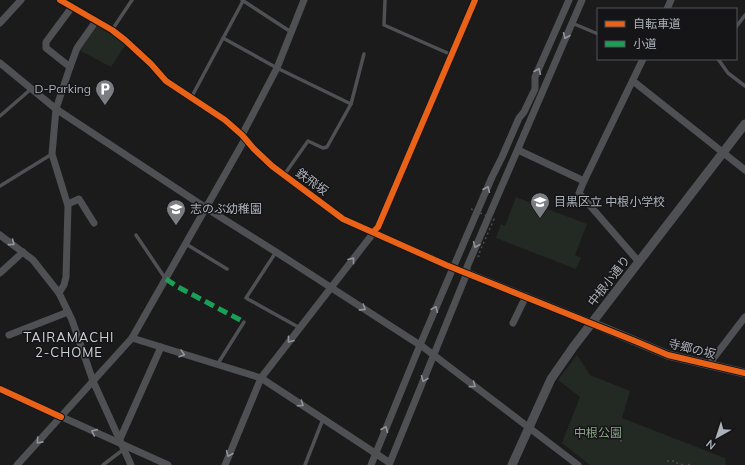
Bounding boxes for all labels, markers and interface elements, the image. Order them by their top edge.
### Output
legend [597,8,737,60]
text: 自転車道 [633,16,681,31]
one-way arrow [563,31,571,39]
text: 小道 [633,36,657,51]
one-way arrow [533,68,541,75]
parking icon: D-Parking [94,78,116,106]
place label: D-Parking [35,81,91,96]
street label: 鉄飛坂 [293,165,331,198]
one-way arrow [482,186,490,193]
school or university icon: 目黒区立 中根小学校 [529,191,551,219]
place label: 目黒区立 中根小学校 [554,194,665,209]
school or university icon: 志のぶ幼稚園 [165,198,187,226]
place label: 志のぶ幼稚園 [190,201,262,216]
one-way arrow [7,239,14,246]
one-way arrow [473,242,481,249]
street label: 中根小通り [584,252,633,309]
one-way arrow [347,257,354,264]
one-way arrow [359,303,366,310]
one-way arrow [431,305,439,312]
district label: TAIRAMACHI 2-CHOME [24,329,114,360]
street label: 寺郷の坂 [667,335,717,362]
one-way arrow [288,336,295,343]
one-way arrow [178,349,185,358]
one-way arrow [421,375,429,383]
one-way arrow [469,380,476,388]
one-way arrow [296,400,303,407]
north arrow [697,417,737,457]
one-way arrow [381,425,389,432]
park label: 中根公園 [574,425,622,440]
one-way arrow [90,429,98,437]
one-way arrow [36,436,44,444]
text: N [703,437,718,453]
one-way arrow [226,450,234,457]

